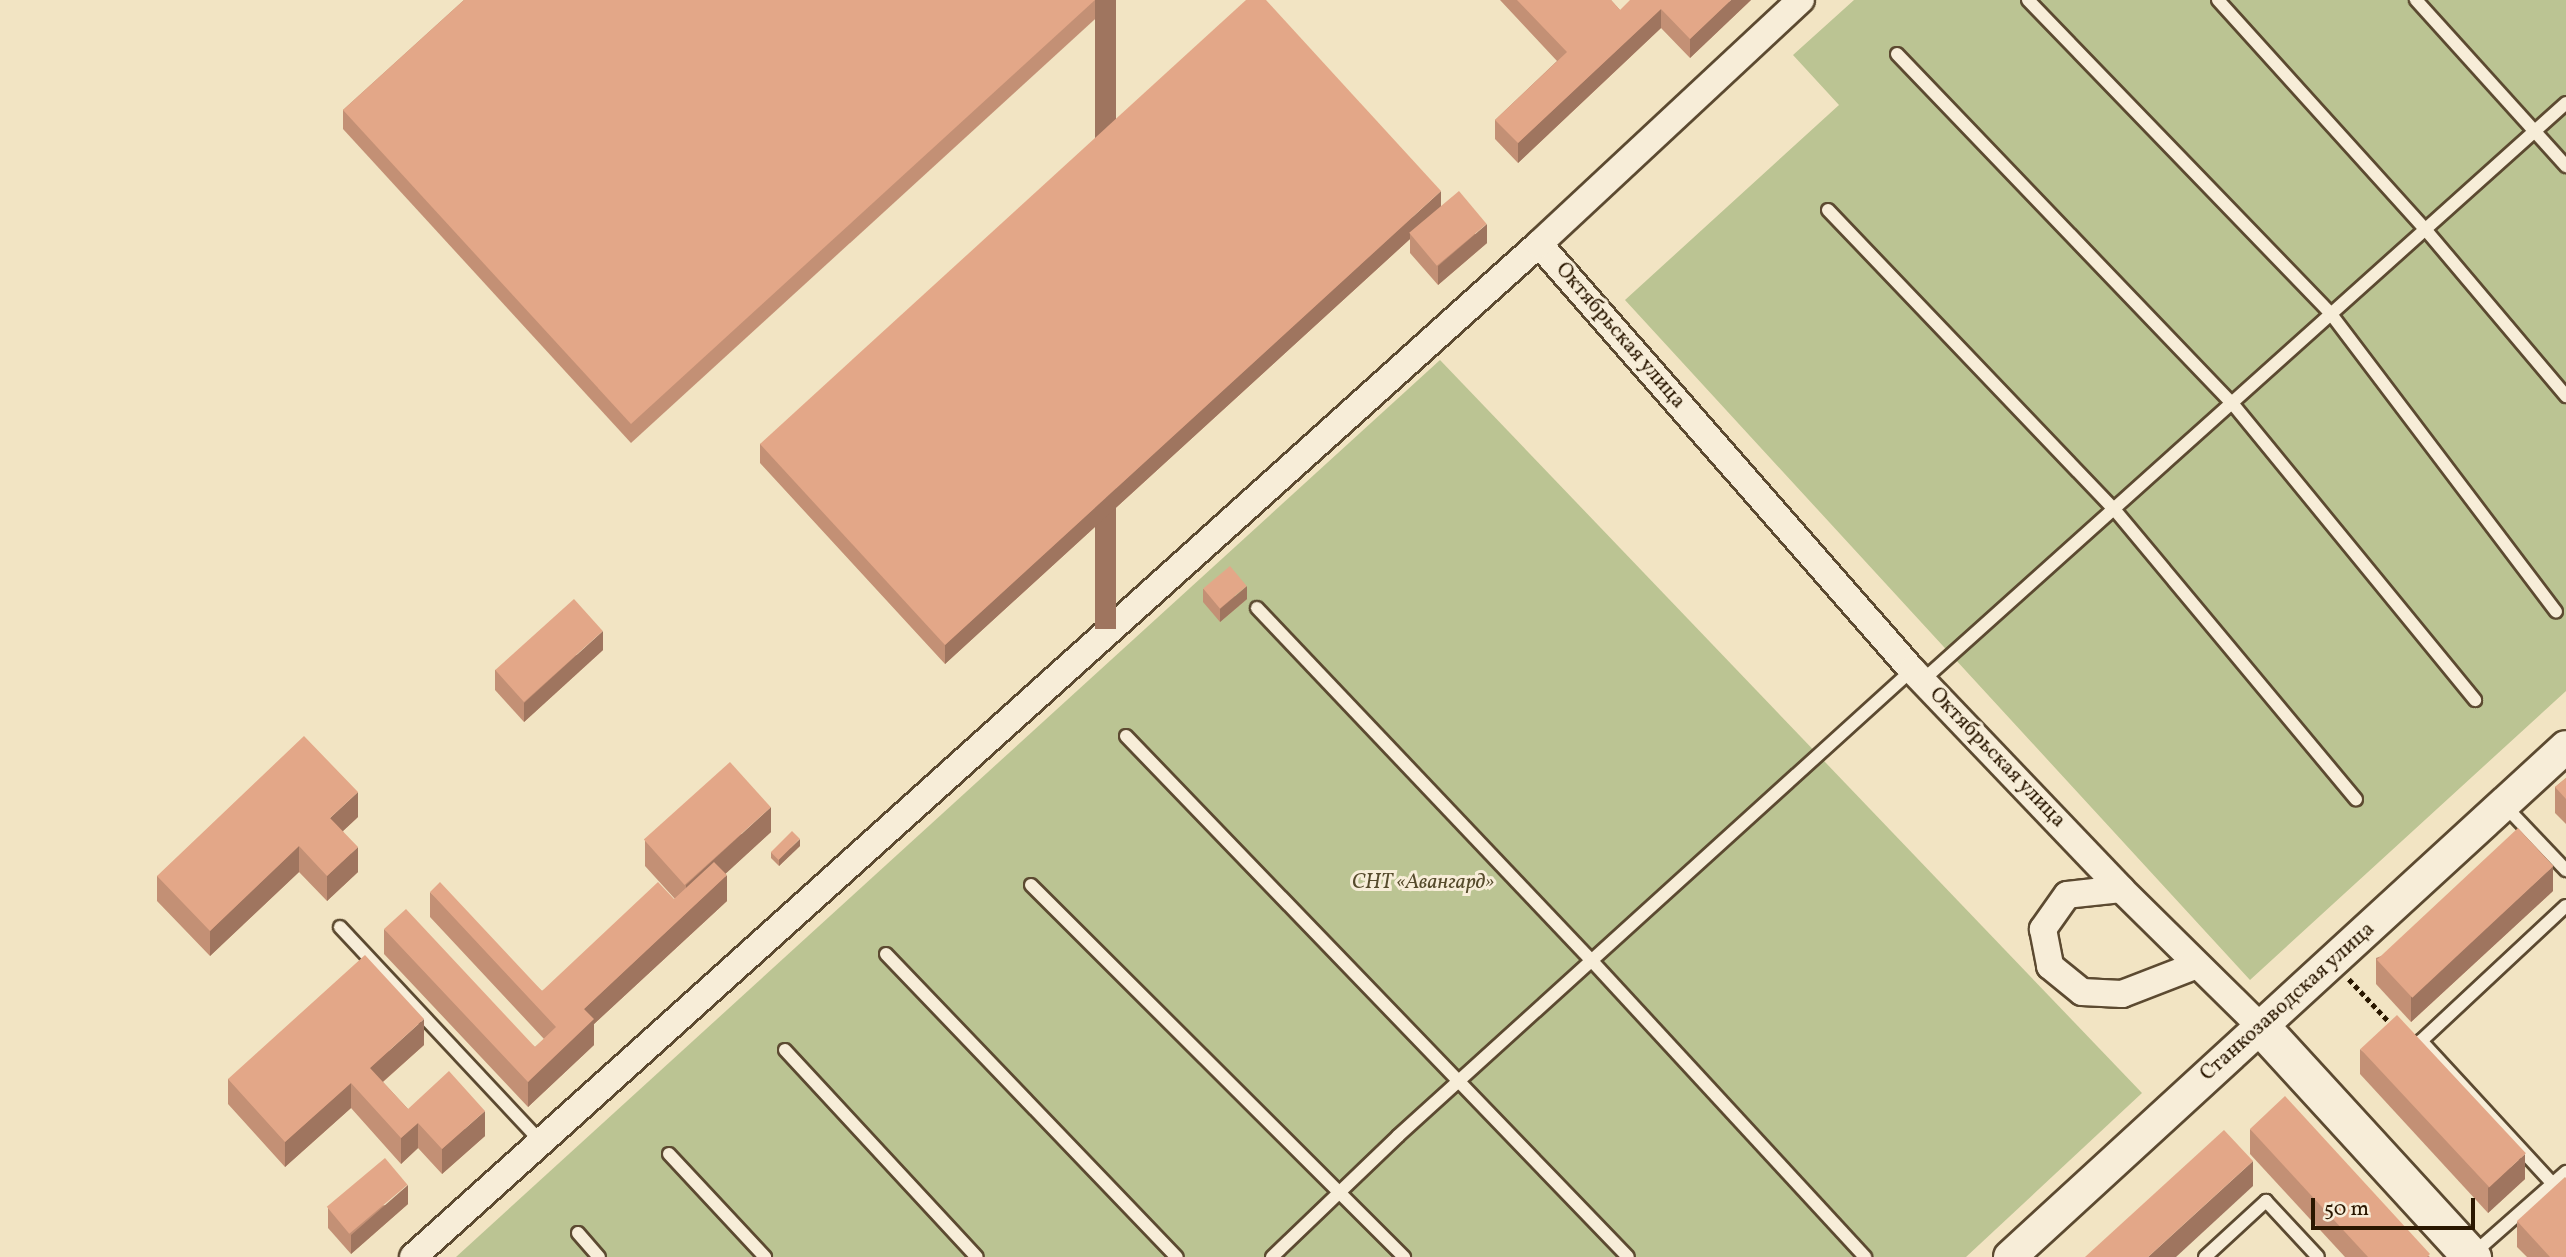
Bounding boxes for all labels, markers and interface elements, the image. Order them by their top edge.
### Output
street label: Октябрьская улица [1549,258,1691,414]
street label: Октябрьская улица [1923,682,2071,834]
park label: СНТ «Авангард» [1352,870,1494,896]
street label: Станкозаводская улица [2195,917,2381,1087]
scale bar [2314,1184,2478,1228]
text: 50 m [2324,1195,2369,1224]

